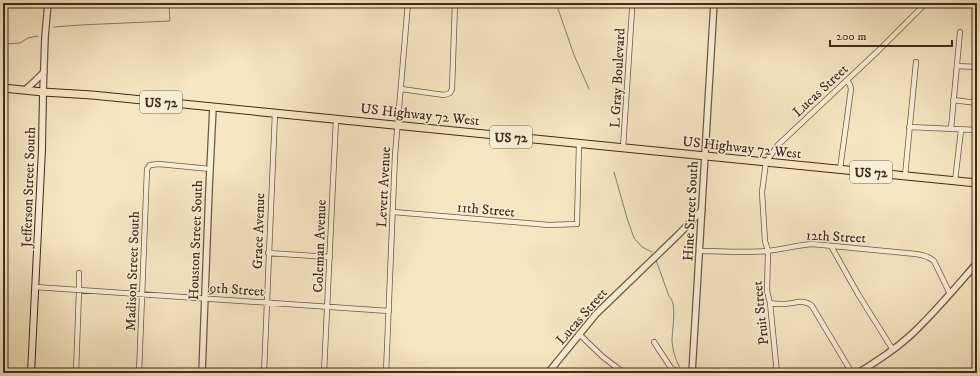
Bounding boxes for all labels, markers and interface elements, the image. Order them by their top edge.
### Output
scale bar [830,22,952,48]
street label: L Gray Boulevard [606,28,630,129]
text: 200 m [836,29,866,44]
street label: Lucas Street [789,60,853,121]
road number: US 72 [140,91,182,113]
street label: US Highway 72 West [360,100,481,130]
street label: Jefferson Street South [18,126,40,250]
road number: US 72 [490,126,532,148]
street label: US Highway 72 West [682,133,803,163]
street label: Levert Avenue [373,146,395,228]
street label: Hine Street South [679,160,703,262]
road number: US 72 [850,161,892,183]
street label: Houston Street South [185,179,207,300]
street label: Grace Avenue [249,192,269,269]
street label: 11th Street [456,198,516,222]
street label: Coleman Avenue [309,199,331,293]
street label: Madison Street South [122,210,144,331]
street label: 12th Street [806,226,867,248]
street label: 9th Street [208,279,265,301]
street label: Pruit Street [749,279,773,346]
street label: Lucas Street [552,284,612,349]

